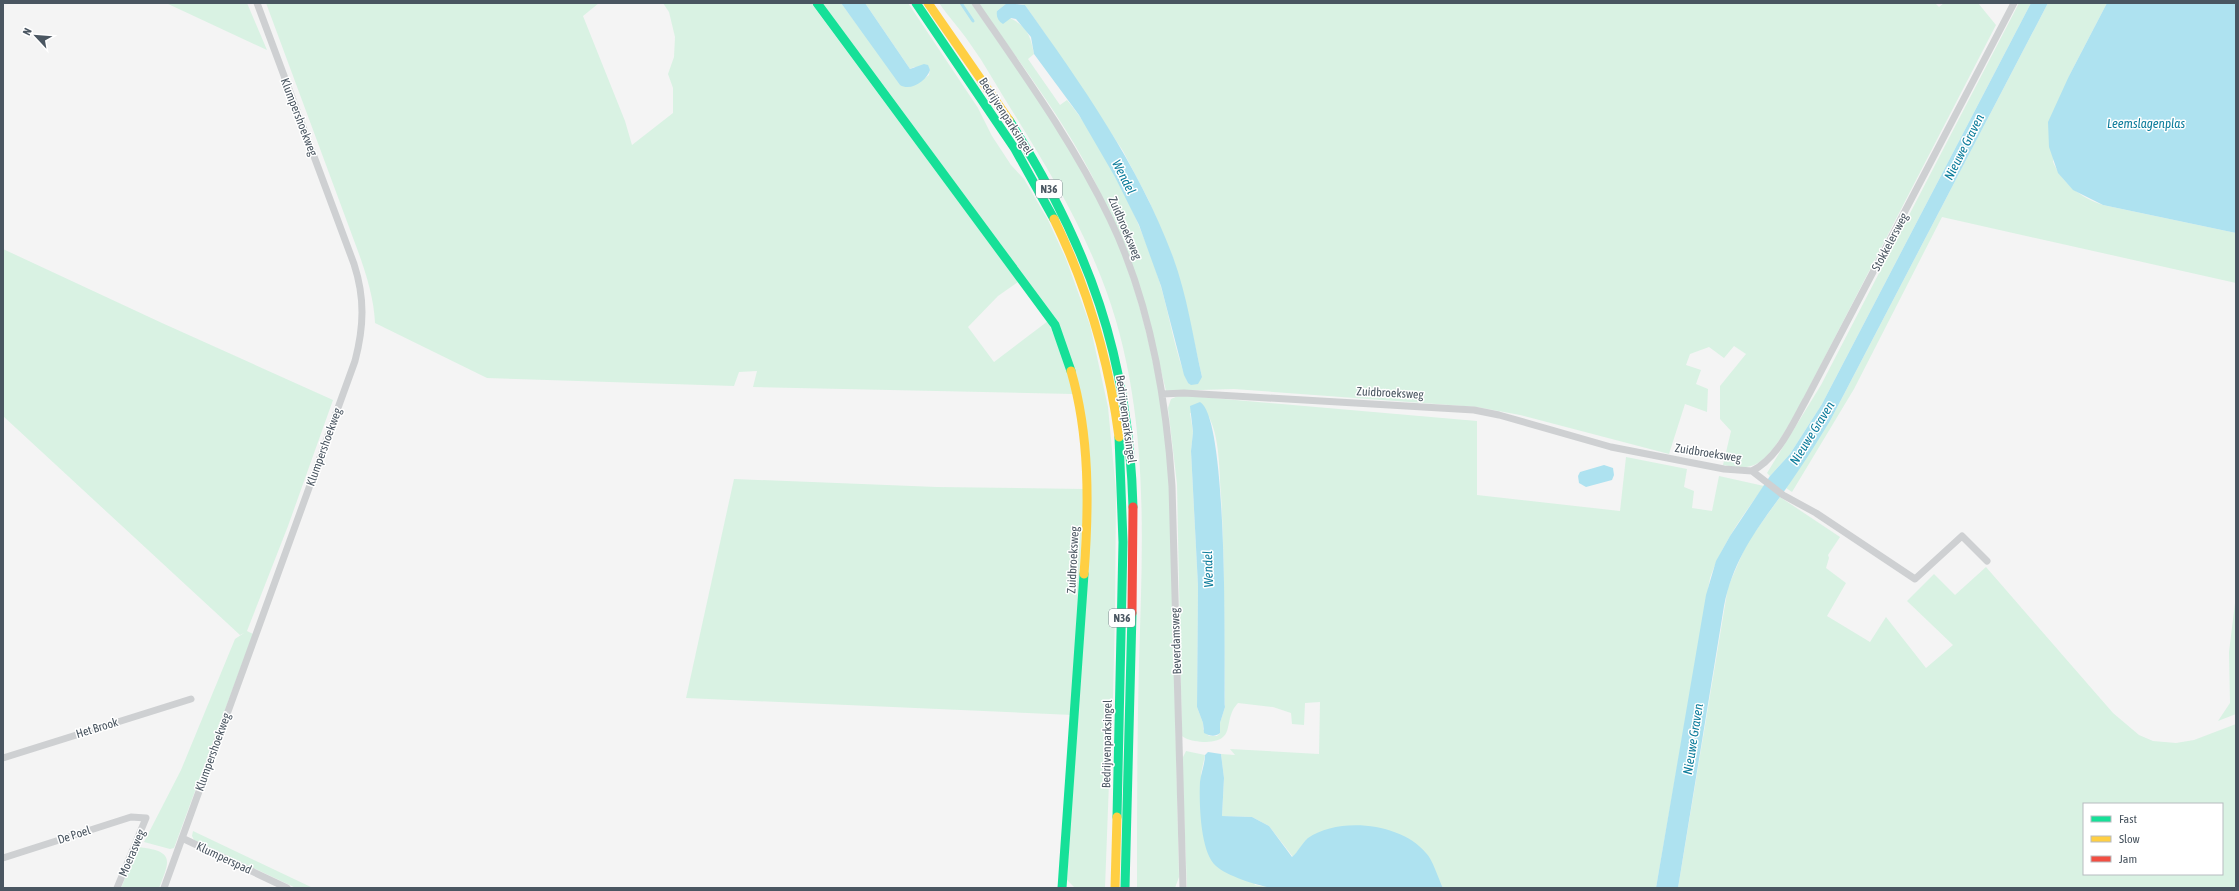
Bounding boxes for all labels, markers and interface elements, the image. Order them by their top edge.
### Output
north arrow [16,16,56,56]
text: N [20,26,34,37]
street label: Bedrijvenparksingel [976,75,1036,158]
street label: Klumpershoekweg [278,76,321,159]
water label: Nieuwe Graven [1941,111,1987,182]
water label: Leemslagenplas [2107,116,2185,131]
water label: Wendel [1109,157,1139,197]
road number: N36 [1036,180,1062,198]
street label: Zuidbroeksweg [1105,194,1145,262]
street label: Stokkelersweg [1869,210,1912,273]
street label: Bedrijvenparksingel [1113,374,1139,465]
street label: Zuidbroeksweg [1356,384,1425,402]
water label: Nieuwe Graven [1787,398,1838,467]
street label: Klumpershoekweg [303,405,345,488]
street label: Zuidbroeksweg [1674,441,1743,465]
street label: Zuidbroeksweg [1064,525,1082,594]
water label: Wendel [1200,550,1216,588]
street label: Beverdamsweg [1168,607,1184,675]
road number: N36 [1109,609,1135,627]
street label: Bedrijvenparksingel [1099,699,1115,788]
water label: Nieuwe Graven [1680,702,1706,776]
street label: Klumpershoekweg [192,710,234,793]
street label: Het Brook [74,715,120,741]
legend [2083,803,2223,875]
text: Fast [2119,812,2137,826]
street label: De Poel [56,823,93,847]
street label: Moerasweg [116,827,149,879]
text: Slow [2119,832,2140,846]
street label: Klumperspad [194,839,254,877]
text: Jam [2119,852,2137,866]

